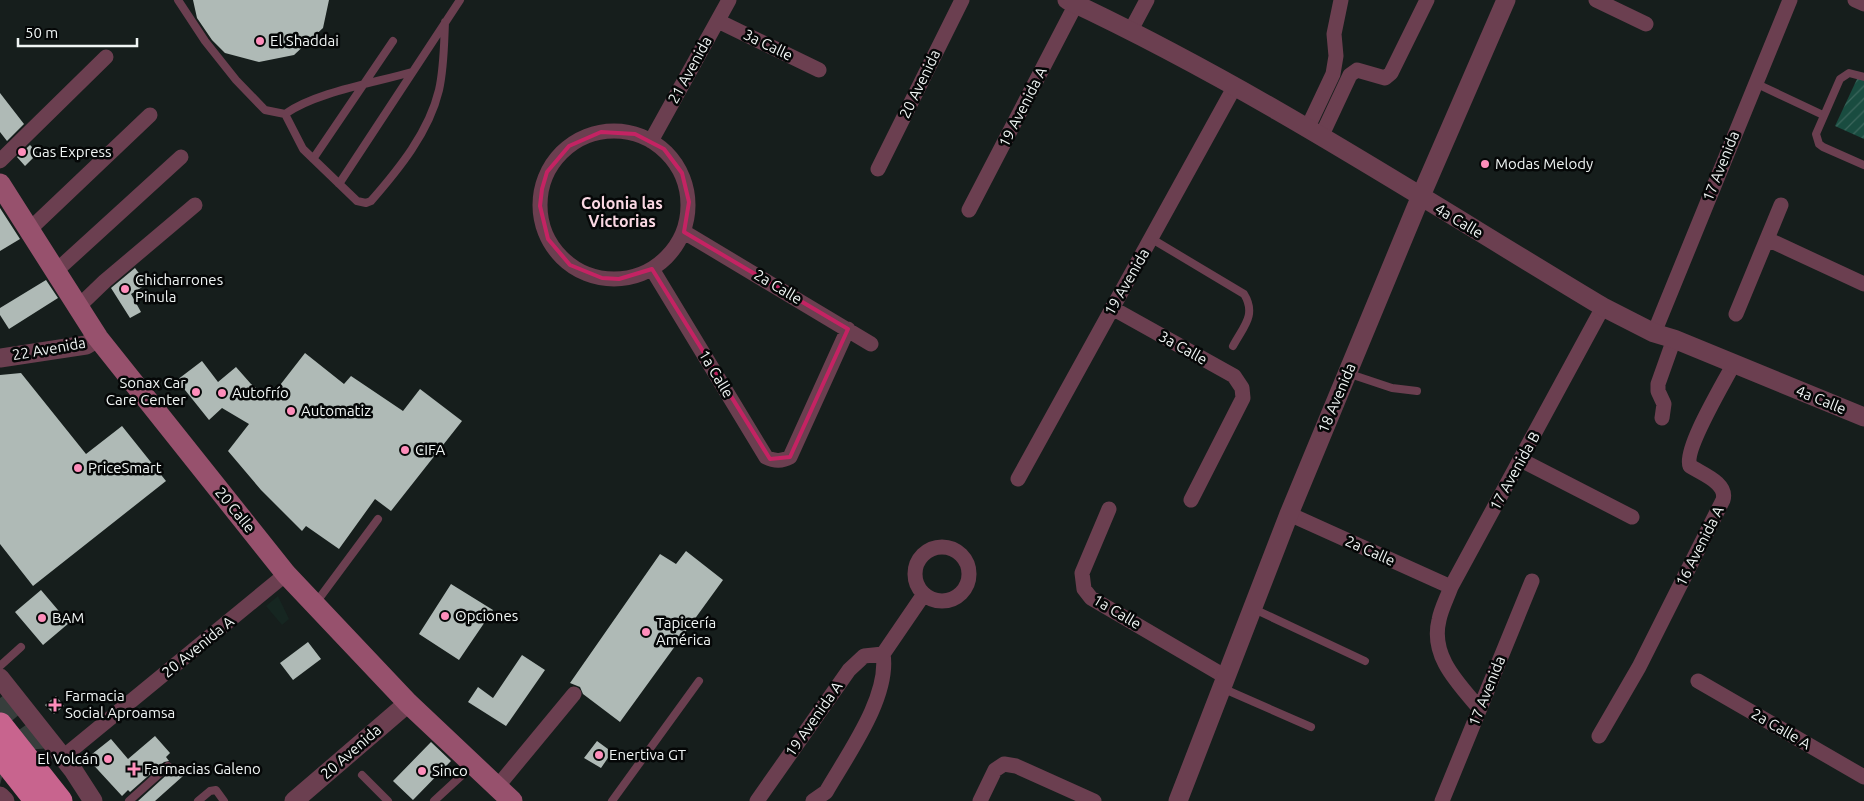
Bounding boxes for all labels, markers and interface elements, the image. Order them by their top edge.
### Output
scale bar [18,15,136,47]
text: 50 m [25,24,58,41]
street label: 3a Calle [741,25,796,64]
place label: El Shaddai [270,32,339,49]
street label: 21 Avenida [664,33,715,106]
marker: El Shaddai [254,35,266,47]
street label: 20 Avenida [896,47,943,121]
street label: 19 Avenida A [995,64,1050,150]
street label: 17 Avenida [1699,128,1742,203]
place label: Gas Express [32,143,112,160]
marker: Gas Express [16,146,28,158]
place label: Modas Melody [1495,155,1593,172]
marker: Modas Melody [1479,158,1491,170]
district label: Colonia las Victorias [581,194,663,230]
street label: 4a Calle [1432,200,1486,241]
street label: 19 Avenida [1101,245,1152,318]
street label: 2a Calle [751,266,805,307]
place label: Chicharrones Pinula [135,271,223,305]
marker: Chicharrones Pinula [119,283,131,295]
street label: 3a Calle [1156,327,1210,368]
street label: 22 Avenida [11,334,87,363]
street label: 1a Calle [696,347,737,401]
street label: 18 Avenida [1314,360,1359,435]
place label: Sonax Car Care Center [106,374,186,408]
street label: 4a Calle [1794,382,1849,417]
place label: Autofrío [232,384,289,401]
marker: Sonax Car Care Center [190,386,202,398]
marker: Autofrío [216,387,228,399]
place label: Automatiz [301,402,371,419]
marker: Automatiz [285,405,297,417]
street label: 17 Avenida B [1486,429,1543,513]
place label: CIFA [415,441,445,458]
marker: CIFA [399,444,411,456]
place label: PriceSmart [88,459,162,476]
marker: PriceSmart [72,462,84,474]
street label: 20 Calle [212,484,259,536]
street label: 16 Avenida A [1672,503,1727,589]
street label: 2a Calle [1343,532,1398,569]
street label: 1a Calle [1090,591,1144,632]
place label: Opciones [455,607,518,624]
place label: BAM [52,609,84,626]
marker: Opciones [439,610,451,622]
marker: BAM [36,612,48,624]
street label: 20 Avenida A [158,612,237,681]
place label: Tapicería América [656,614,716,648]
marker: Tapicería América [640,626,652,638]
street label: 17 Avenida [1465,653,1508,728]
street label: 19 Avenida A [782,678,846,759]
place label: Farmacia Social Aproamsa [65,687,175,721]
marker: Farmacia Social Aproamsa [49,699,61,711]
street label: 2a Calle A [1748,705,1814,753]
street label: 20 Avenida [317,721,384,782]
place label: Enertiva GT [609,746,687,763]
marker: Enertiva GT [593,749,605,761]
place label: El Volcán [37,750,98,767]
marker: El Volcán [102,753,114,765]
place label: Farmacias Galeno [144,760,261,777]
place label: Sinco [432,762,468,779]
marker: Farmacias Galeno [128,763,140,775]
marker: Sinco [416,765,428,777]

